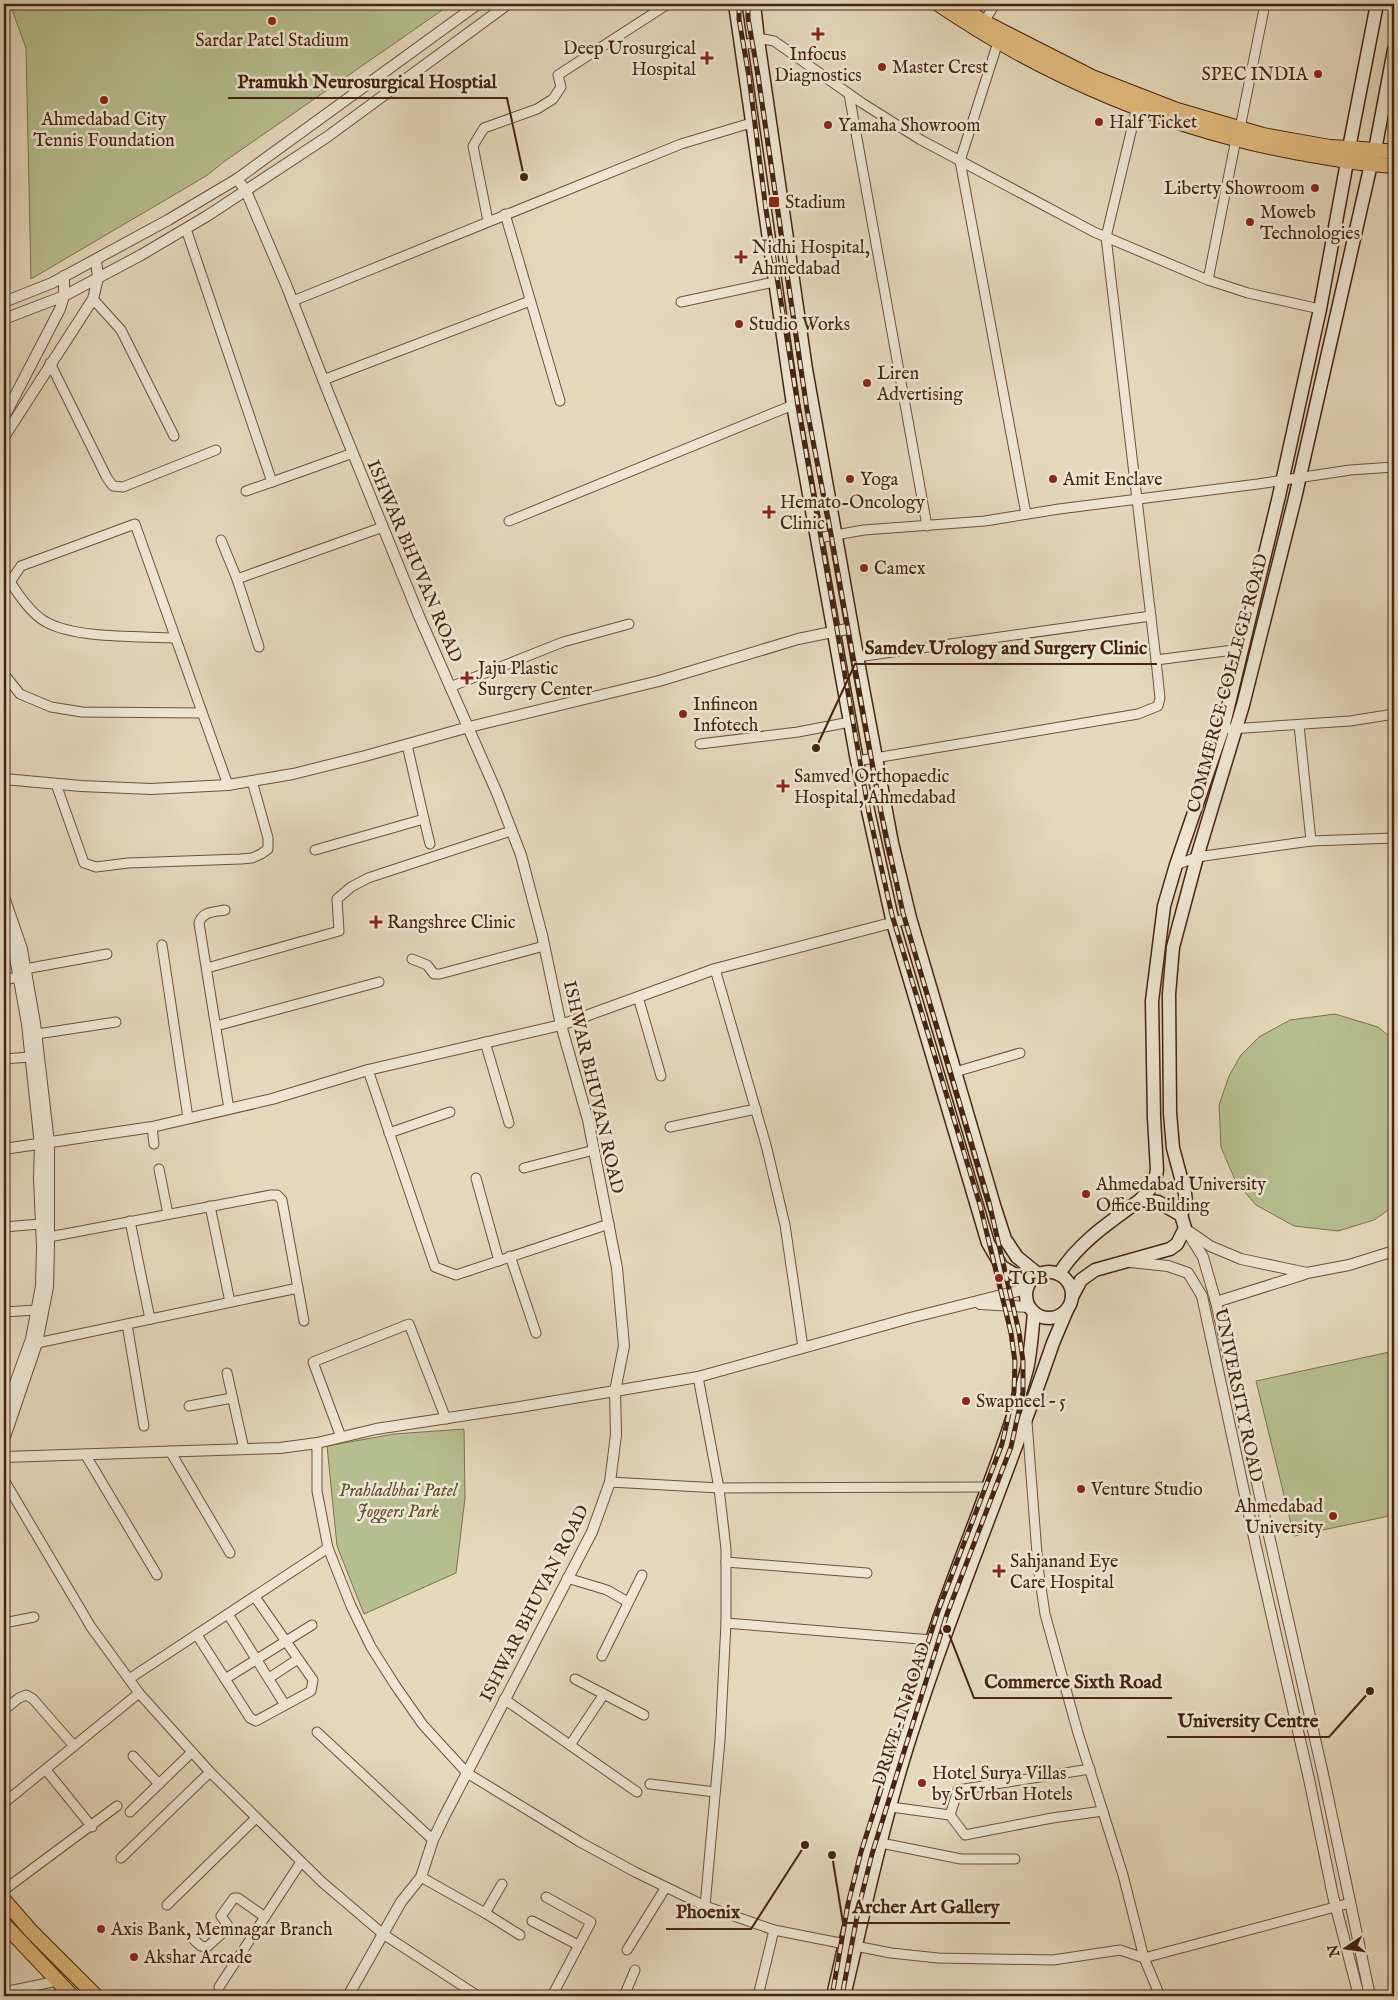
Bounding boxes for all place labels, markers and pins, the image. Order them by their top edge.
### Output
marker: Sardar Patel Stadium [266,15,278,27]
marker: Infocus Diagnostics [811,27,825,41]
place label: Sardar Patel Stadium [195,30,349,53]
place label: Deep Urosurgical Hospital [563,38,696,82]
place label: Infocus Diagnostics [774,44,862,88]
marker: Deep Urosurgical Hospital [700,51,714,65]
place label: Master Crest [892,57,988,80]
marker: Master Crest [876,61,888,73]
callout: Pramukh Neurosurgical Hosptial [228,64,507,98]
place label: SPEC INDIA [1202,64,1309,87]
marker: SPEC INDIA [1312,68,1324,80]
marker: Ahmedabad City Tennis Foundation [98,94,110,106]
place label: Ahmedabad City Tennis Foundation [33,109,175,153]
place label: Half Ticket [1109,112,1197,135]
place label: Yamaha Showroom [838,115,981,138]
marker: Half Ticket [1093,116,1105,128]
marker: Yamaha Showroom [822,119,834,131]
place label: Liberty Showroom [1164,178,1305,201]
marker: Liberty Showroom [1309,182,1321,194]
place label: Stadium [785,192,846,215]
marker: Stadium [767,195,781,209]
place label: Moweb Technologies [1260,202,1360,246]
marker: Moweb Technologies [1244,216,1256,228]
place label: Nidhi Hospital, Ahmedabad [751,237,870,281]
marker: Nidhi Hospital, Ahmedabad [734,250,748,264]
place label: Studio Works [749,314,850,337]
marker: Studio Works [733,318,745,330]
place label: Liren Advertising [876,363,963,407]
marker: Liren Advertising [861,377,873,389]
place label: Yoga [860,469,899,492]
place label: Amit Enclave [1062,469,1162,492]
marker: Yoga [844,473,856,485]
marker: Amit Enclave [1047,473,1059,485]
place label: Hemato-Oncology Clinic [780,492,925,536]
marker: Hemato-Oncology Clinic [762,505,776,519]
place label: Camex [874,558,926,581]
marker: Camex [858,562,870,574]
callout: Samdev Urology and Surgery Clinic [855,630,1157,664]
place label: Jaju Plastic Surgery Center [476,658,593,702]
marker: Jaju Plastic Surgery Center [460,671,474,685]
place label: Infineon Infotech [693,694,759,738]
marker: Infineon Infotech [677,708,689,720]
place label: Samved Orthopaedic Hospital, Ahmedabad [794,766,956,810]
marker: Samved Orthopaedic Hospital, Ahmedabad [776,779,790,793]
place label: Rangshree Clinic [387,912,516,935]
marker: Rangshree Clinic [369,915,383,929]
place label: Ahmedabad University Office Building [1095,1174,1266,1218]
marker: Ahmedabad University Office Building [1080,1188,1092,1200]
place label: TGB [1009,1268,1048,1291]
marker: TGB [993,1272,1005,1284]
place label: Swapneel – 5 [976,1391,1066,1414]
marker: Swapneel – 5 [960,1395,972,1407]
place label: Venture Studio [1090,1479,1203,1502]
marker: Venture Studio [1075,1483,1087,1495]
place label: Ahmedabad University [1234,1496,1323,1540]
marker: Ahmedabad University [1327,1510,1339,1522]
place label: Sahjanand Eye Care Hospital [1010,1551,1118,1595]
marker: Sahjanand Eye Care Hospital [992,1564,1006,1578]
callout: Commerce Sixth Road [974,1664,1172,1698]
callout: University Centre [1167,1703,1329,1737]
place label: Hotel Surya Villas by SrUrban Hotels [932,1763,1073,1807]
marker: Hotel Surya Villas by SrUrban Hotels [916,1777,928,1789]
callout: Archer Art Gallery [843,1889,1010,1923]
callout: Phoenix [666,1895,751,1929]
place label: Axis Bank, Memnagar Branch [110,1919,333,1942]
marker: Axis Bank, Memnagar Branch [95,1923,107,1935]
place label: Akshar Arcade [143,1947,252,1970]
marker: Akshar Arcade [128,1951,140,1963]

